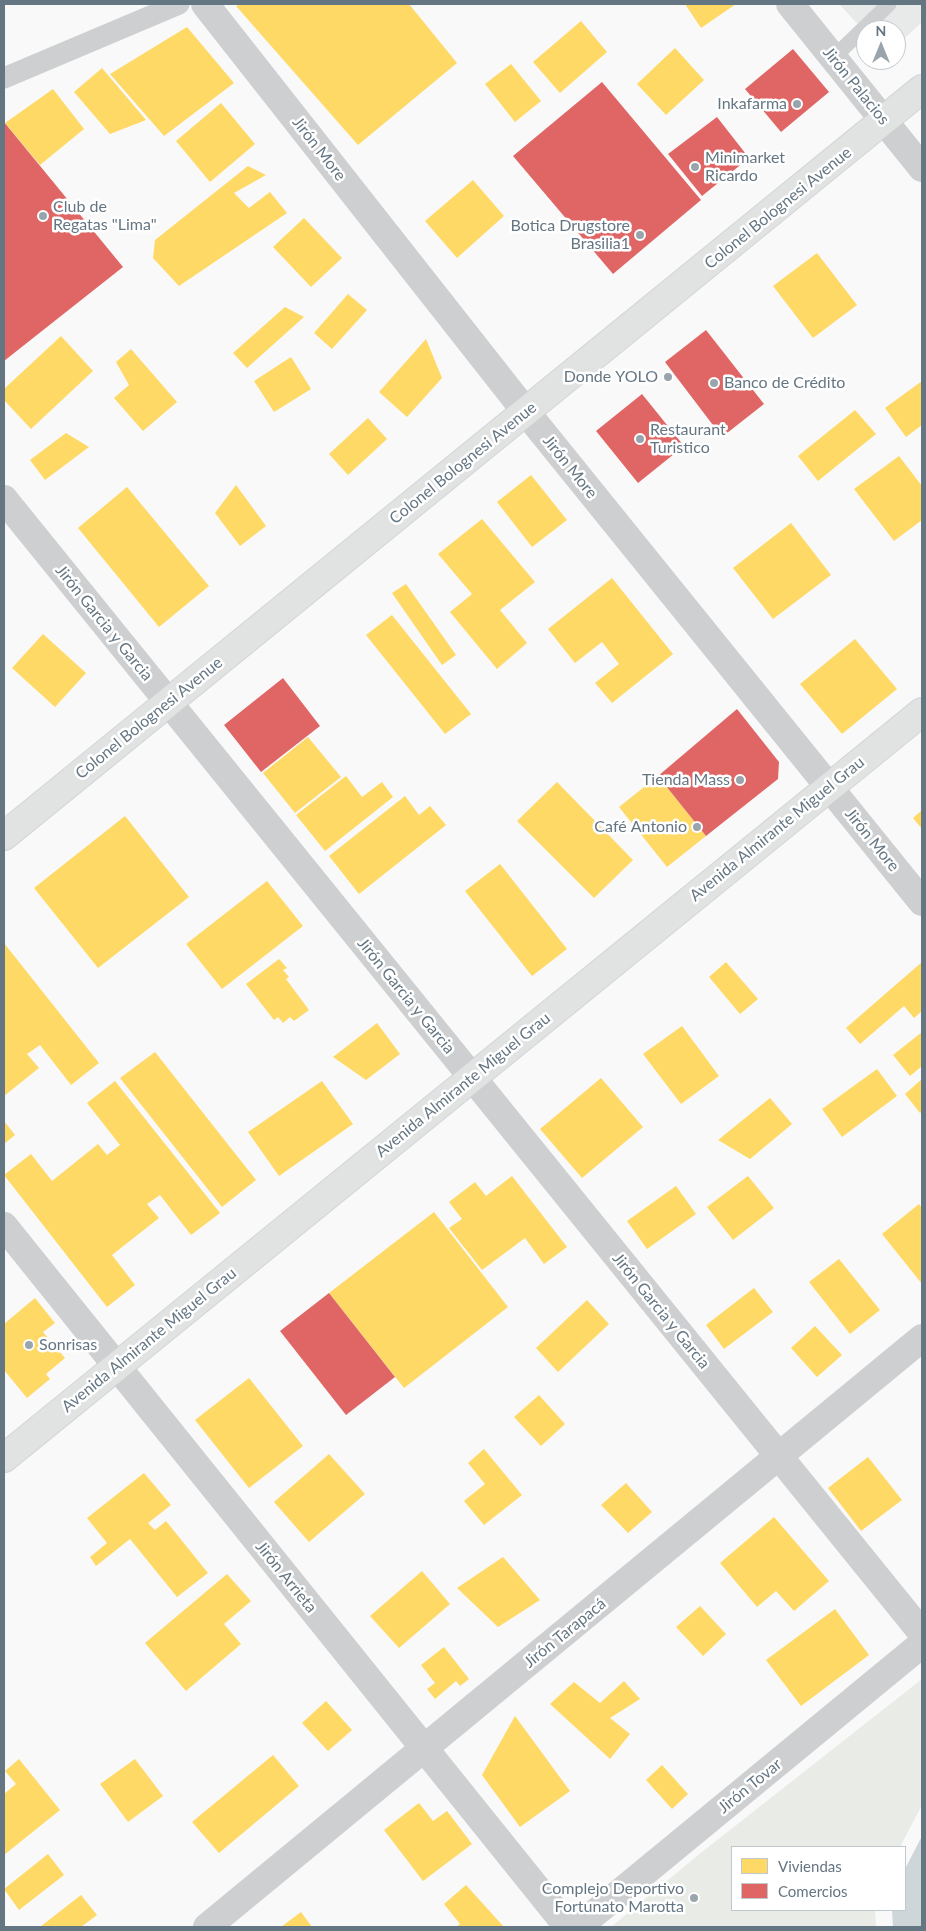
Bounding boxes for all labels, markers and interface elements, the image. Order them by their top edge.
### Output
north arrow [856,20,906,70]
text: N [876,22,886,39]
street label: Jirón Palacios [819,43,893,129]
place label: Inkafarma [717,94,787,114]
marker: Inkafarma [791,98,803,110]
street label: Jirón More [288,113,350,185]
street label: Colonel Bolognesi Avenue [701,143,855,273]
place label: Minimarket Ricardo [705,148,785,186]
marker: Minimarket Ricardo [689,161,701,173]
place label: Club de Regatas "Lima" [53,197,157,235]
marker: Club de Regatas "Lima" [37,210,49,222]
place label: Botica Drugstore Brasilia1 [511,216,630,254]
marker: Botica Drugstore Brasilia1 [634,229,646,241]
place label: Donde YOLO [564,367,658,387]
marker: Donde YOLO [662,371,674,383]
place label: Banco de Crédito [724,373,845,393]
marker: Banco de Crédito [708,377,720,389]
street label: Colonel Bolognesi Avenue [386,398,540,528]
place label: Restaurant Turistico [650,420,726,458]
street label: Jirón More [539,432,601,502]
marker: Restaurant Turistico [634,433,646,445]
street label: Jirón Garcia y Garcia [51,561,157,685]
street label: Colonel Bolognesi Avenue [72,653,226,783]
street label: Avenida Almirante Miguel Grau [686,753,868,905]
place label: Tienda Mass [642,770,730,790]
marker: Tienda Mass [734,774,746,786]
street label: Jirón More [841,805,903,875]
place label: Café Antonio [594,817,687,837]
marker: Café Antonio [691,821,703,833]
street label: Jirón Garcia y Garcia [353,934,459,1058]
street label: Avenida Almirante Miguel Grau [372,1009,554,1161]
street label: Jirón Garcia y Garcia [608,1249,714,1373]
street label: Avenida Almirante Miguel Grau [58,1264,240,1416]
place label: Sonrisas [39,1335,97,1355]
marker: Sonrisas [23,1339,35,1351]
street label: Jirón Arrieta [251,1537,321,1617]
street label: Jirón Tarapacá [520,1594,610,1672]
street label: Jirón Tovar [714,1755,786,1817]
legend [731,1846,906,1911]
text: Viviendas [778,1857,842,1875]
place label: Complejo Deportivo Fortunato Marotta [542,1879,684,1917]
text: Comercios [778,1882,848,1900]
marker: Complejo Deportivo Fortunato Marotta [688,1892,700,1904]

